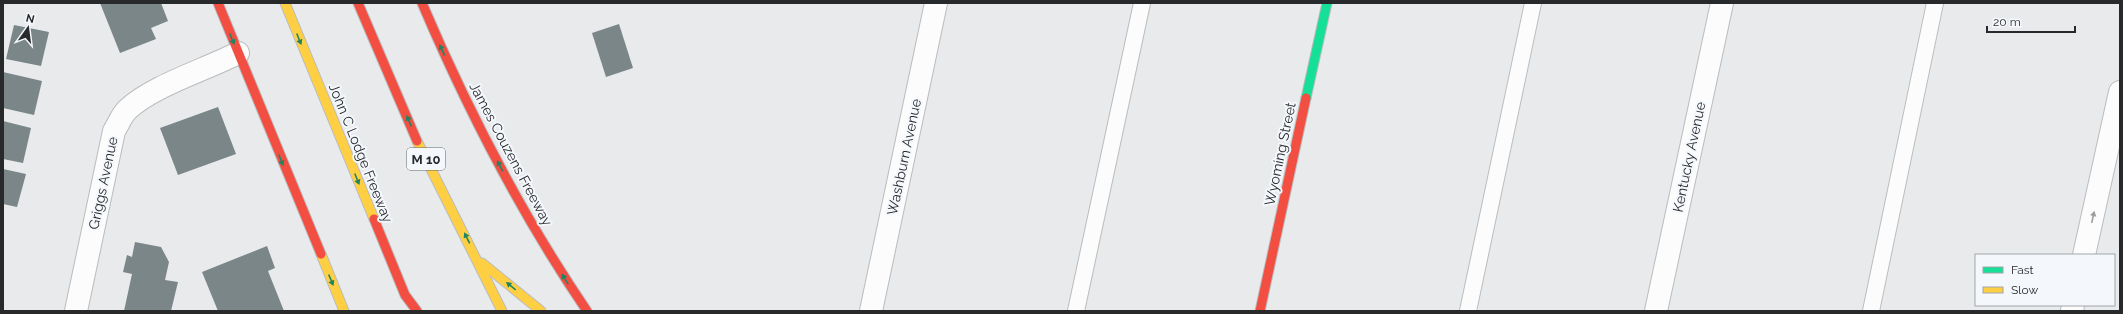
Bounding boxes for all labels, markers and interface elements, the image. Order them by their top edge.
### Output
north arrow [8,8,48,48]
scale bar [1987,8,2075,34]
text: N [25,11,36,26]
text: 20 m [1993,15,2021,29]
one-way arrow [230,34,236,46]
one-way arrow [297,34,303,46]
one-way arrow [439,44,445,56]
street label: James Couzens Freeway [466,80,556,229]
street label: John C Lodge Freeway [326,81,396,225]
street label: Washburn Avenue [884,97,924,217]
street label: Kentucky Avenue [1669,100,1709,214]
street label: Wyoming Street [1261,101,1299,207]
one-way arrow [406,116,412,127]
street label: Griggs Avenue [85,135,121,231]
road number: M 10 [407,148,445,170]
one-way arrow [279,154,285,166]
one-way arrow [497,161,503,172]
one-way arrow [354,174,360,186]
one-way arrow [2090,211,2096,223]
one-way arrow [464,232,470,244]
legend [1975,254,2115,306]
text: Fast [2011,263,2034,277]
one-way arrow [328,274,334,285]
one-way arrow [561,274,569,284]
one-way arrow [505,282,516,291]
text: Slow [2011,283,2038,297]

